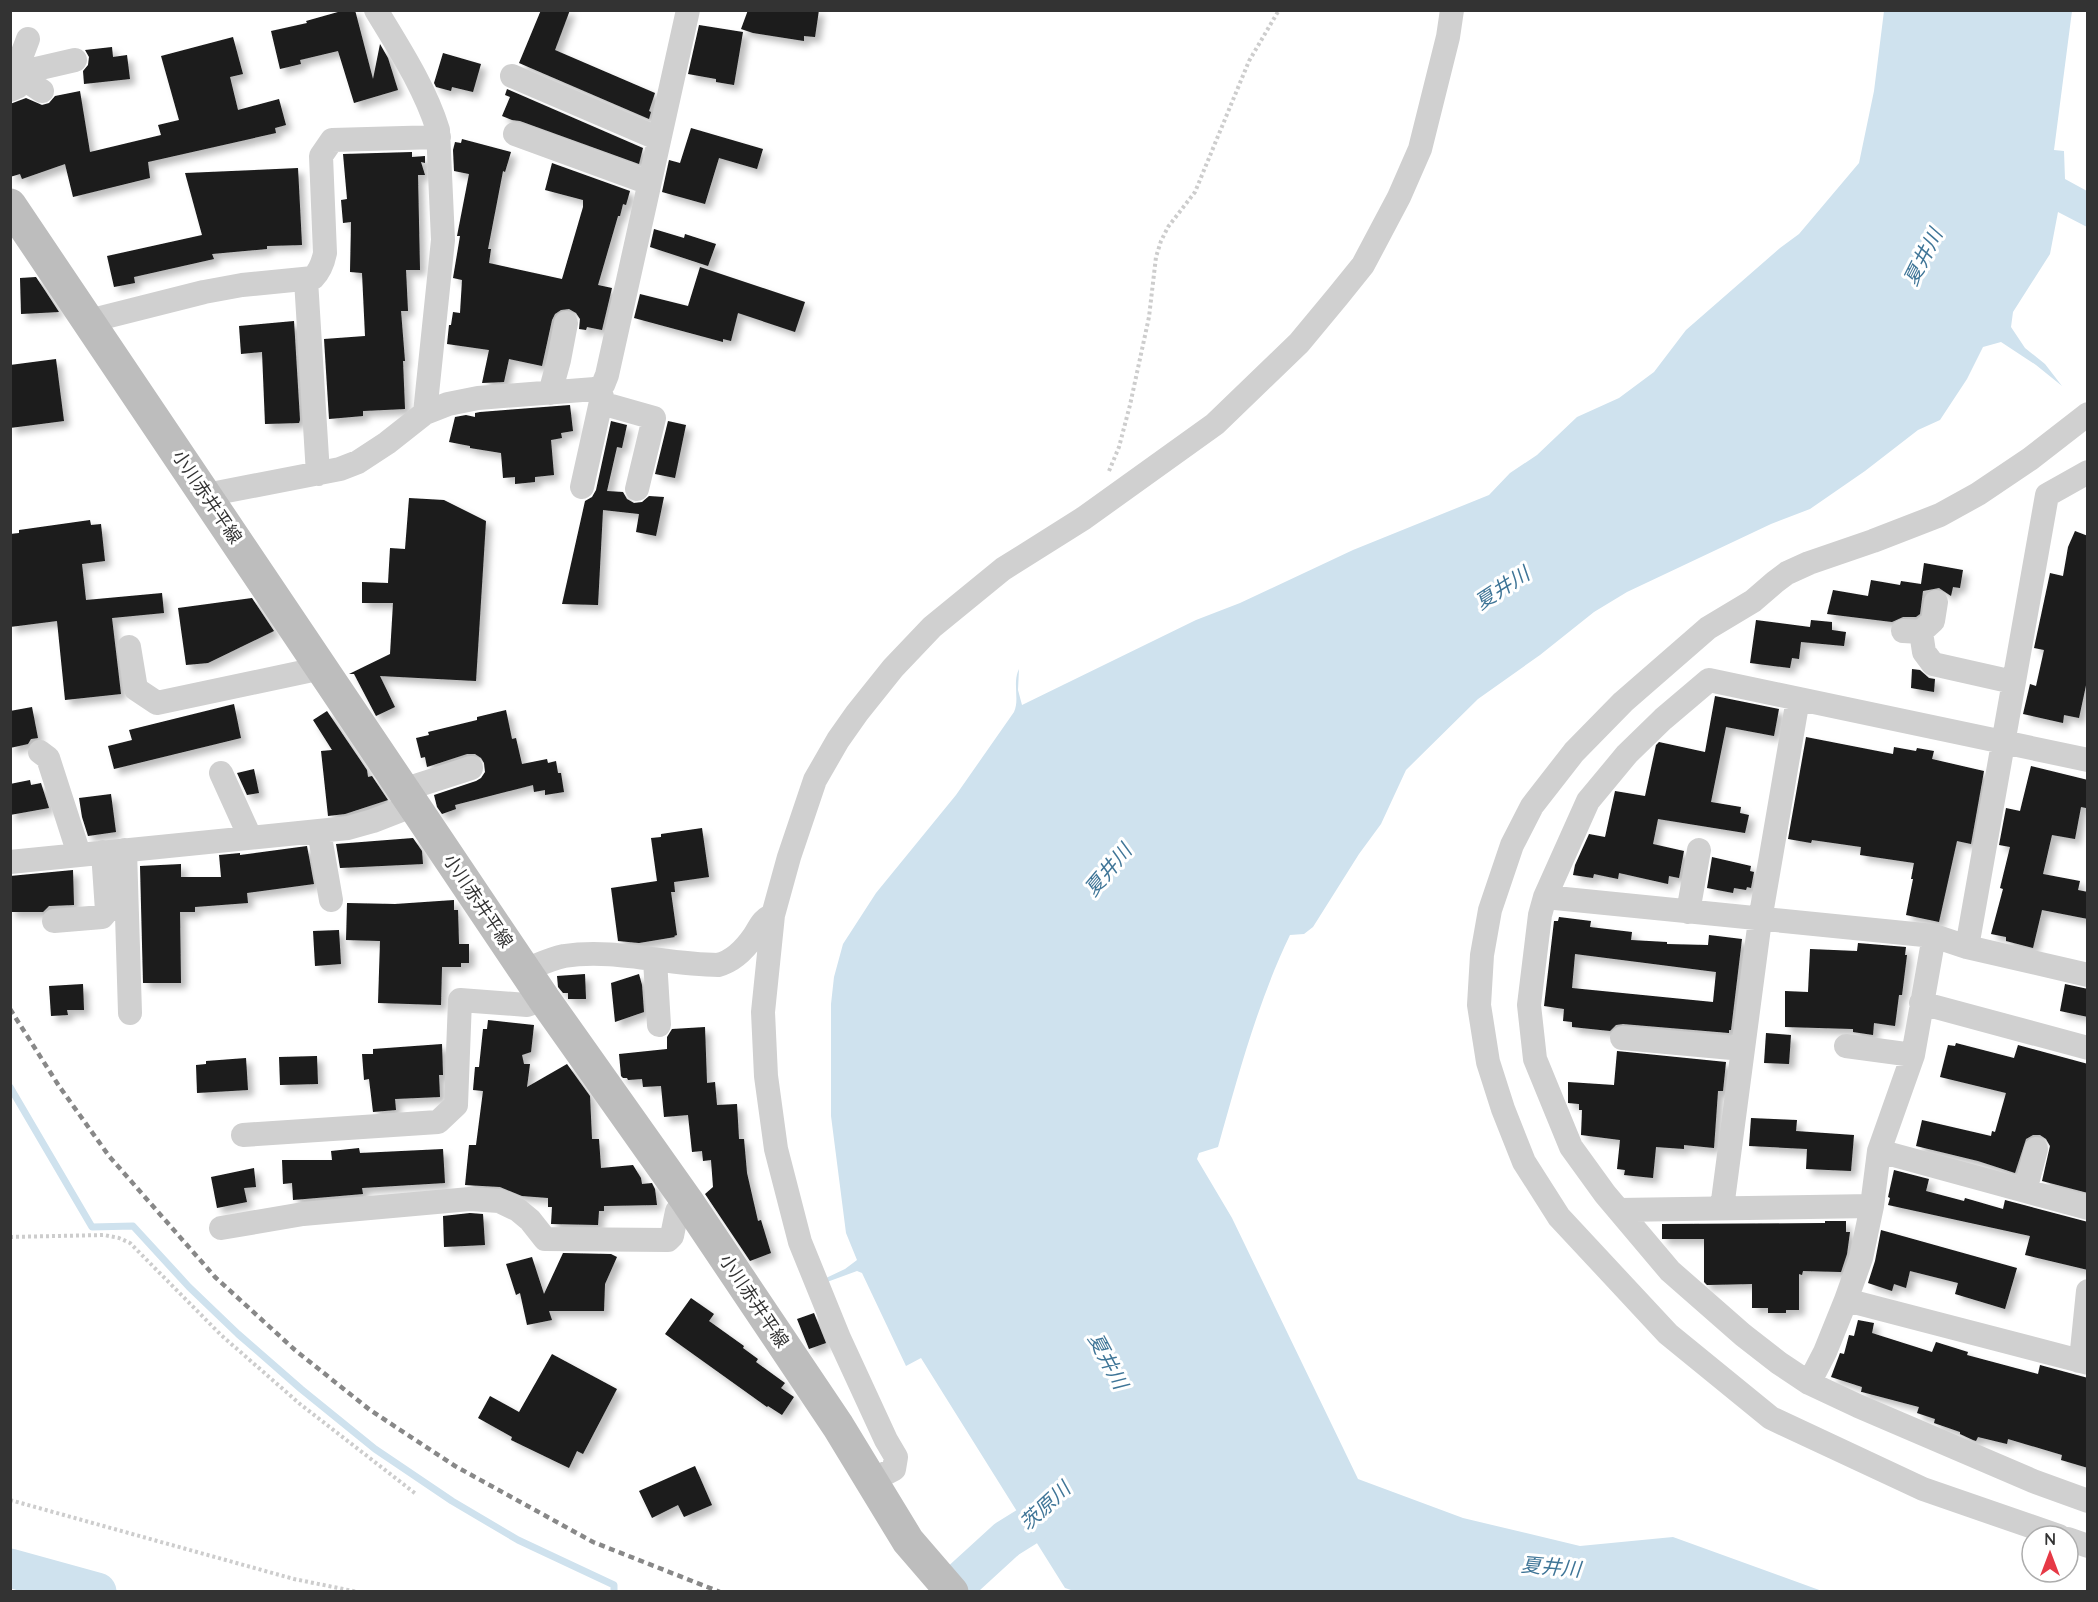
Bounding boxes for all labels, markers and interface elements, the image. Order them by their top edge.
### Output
water label: 夏井川 [1898,223,1948,289]
street label: 小川赤井平線 [168,446,247,548]
water label: 夏井川 [1470,560,1535,614]
water label: 夏井川 [1079,837,1138,901]
street label: 小川赤井平線 [439,850,518,952]
street label: 小川赤井平線 [715,1250,794,1352]
water label: 夏井川 [1083,1328,1135,1395]
water label: 茨原川 [1014,1475,1077,1535]
north arrow [2020,1524,2080,1584]
text: N [2044,1529,2056,1549]
water label: 夏井川 [1520,1551,1584,1582]

